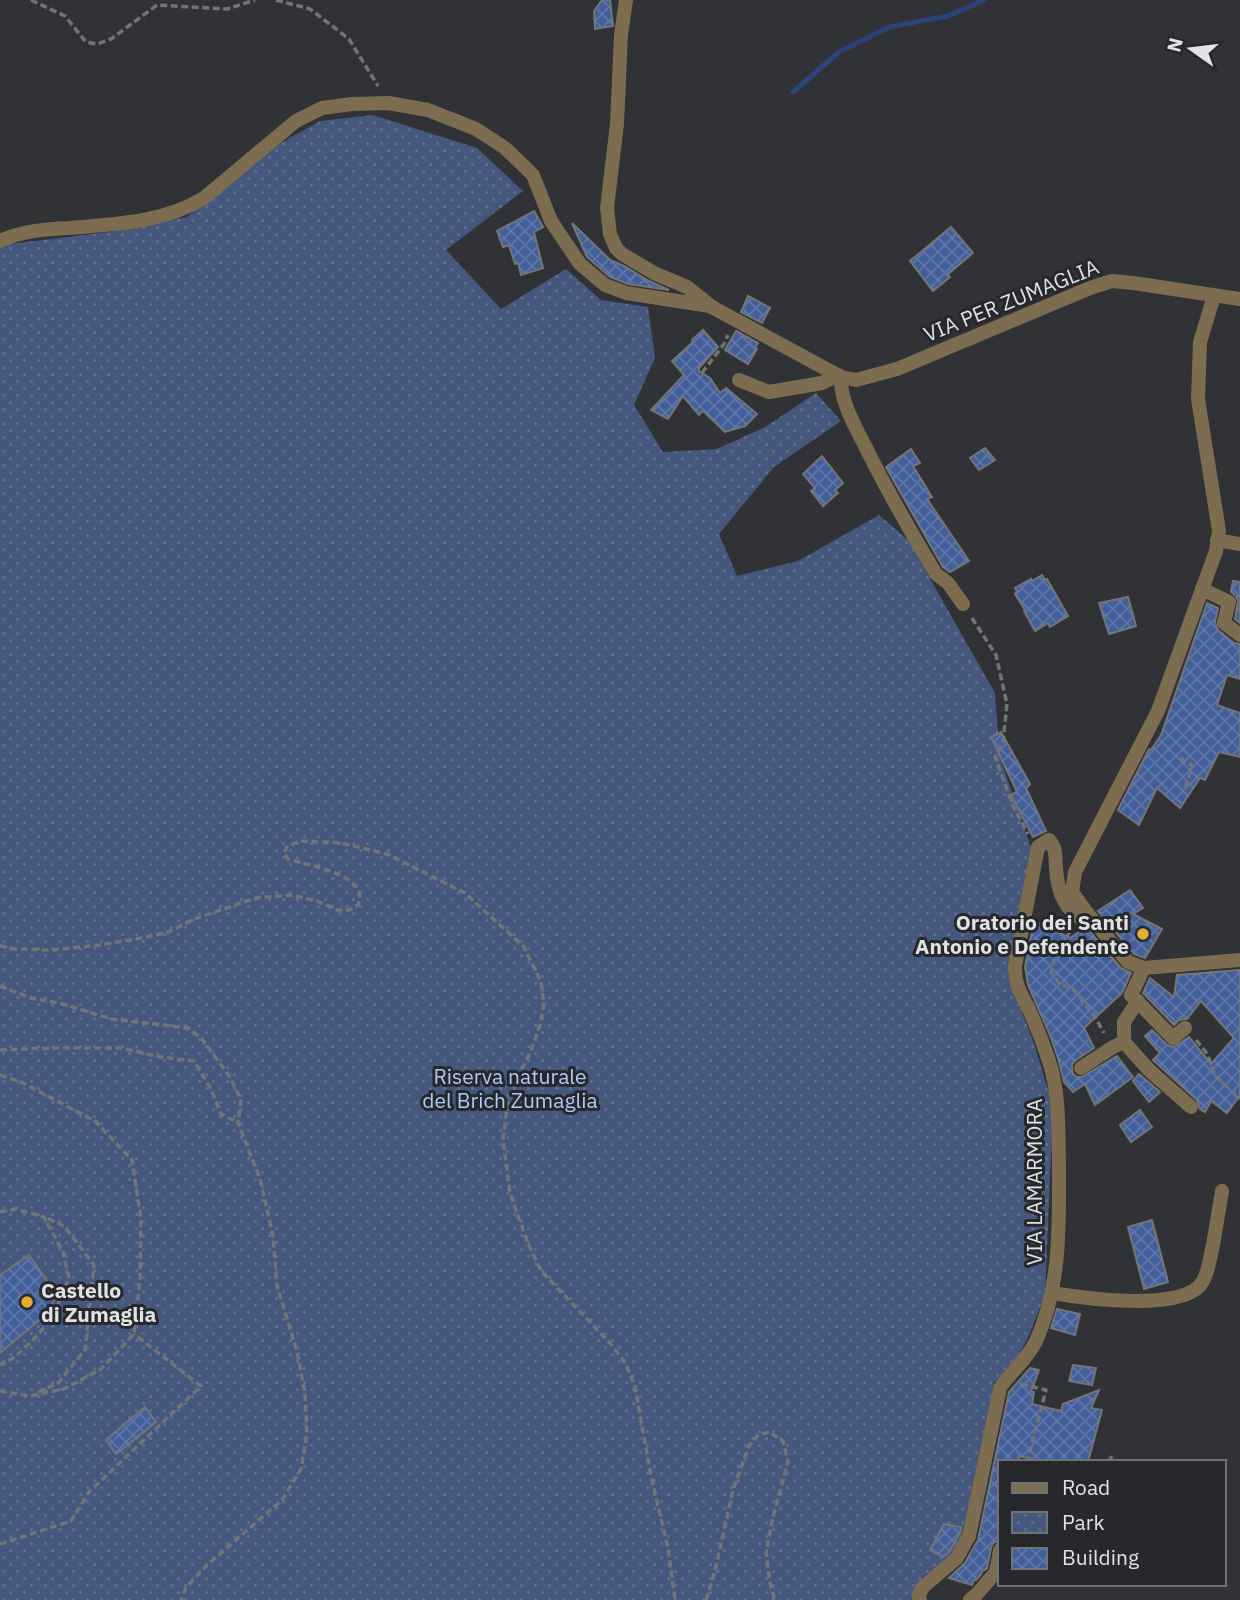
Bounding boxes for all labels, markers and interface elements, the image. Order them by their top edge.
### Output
north arrow [1156,14,1226,84]
text: N [1161,35,1188,54]
street label: VIA PER ZUMAGLIA [919,252,1103,348]
place label: Oratorio dei Santi Antonio e Defendente [915,908,1129,960]
marker: Oratorio dei Santi Antonio e Defendente [1135,926,1151,942]
park label: Riserva naturale del Brich Zumaglia [422,1062,598,1114]
street label: VIA LAMARMORA [1020,1099,1048,1265]
place label: Castello di Zumaglia [41,1276,157,1328]
marker: Castello di Zumaglia [19,1294,35,1310]
legend [998,1460,1226,1586]
text: Road [1062,1473,1110,1501]
text: Park [1062,1508,1105,1536]
text: Building [1062,1543,1139,1571]

